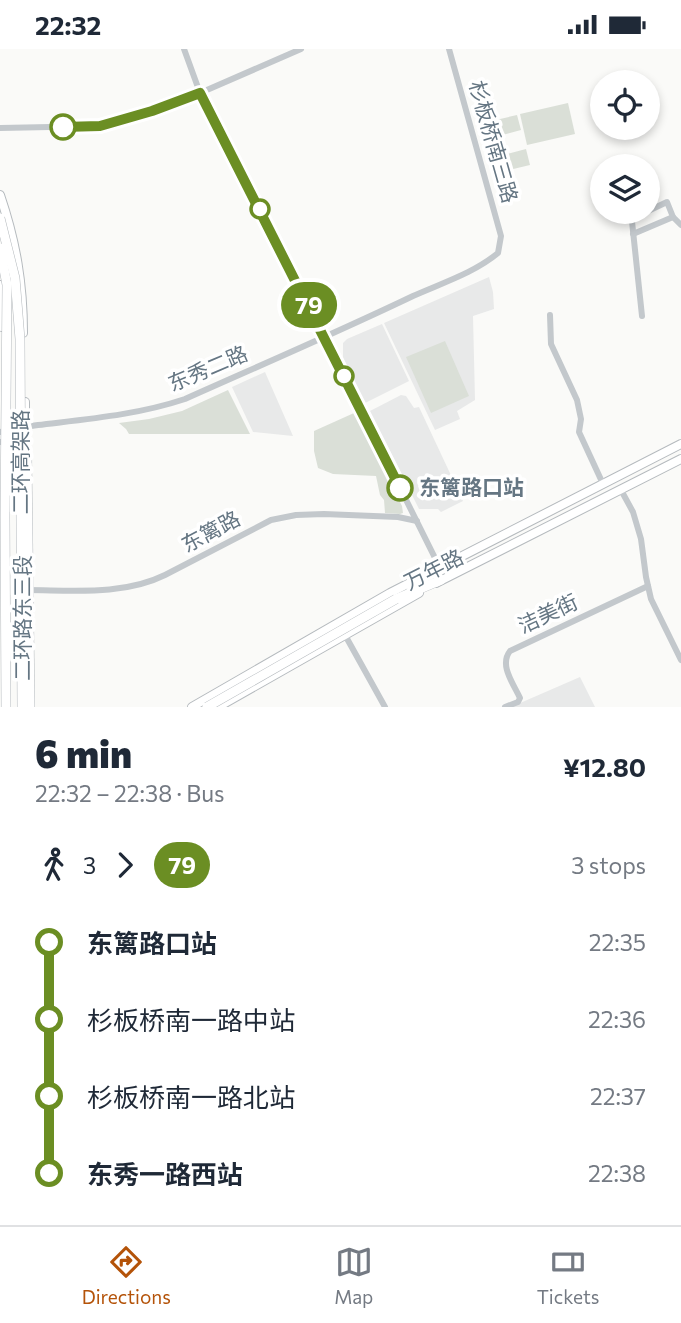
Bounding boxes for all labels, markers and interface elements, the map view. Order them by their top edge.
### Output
text: 22:32 [35,9,101,40]
map controls [590,70,660,224]
button: locate [590,70,660,140]
street label: 杉板桥南三路 [465,78,524,206]
unlabelled marker [50,114,76,140]
button: layers [590,154,660,224]
unlabelled marker [250,199,270,219]
line badge: 79 [278,282,340,328]
text: 79 [295,290,323,319]
street label: 东秀二路 [164,340,251,396]
unlabelled marker [334,366,354,386]
street label: 二环高架路 [7,410,32,515]
place label: 东篱路口站 [419,474,524,499]
marker: 东篱路口站 [387,475,413,501]
street label: 东篱路 [177,505,244,557]
street label: 万年路 [400,543,467,594]
street label: 二环路东三段 [9,555,34,681]
street label: 洁美街 [514,588,581,637]
text: 6 min [35,729,132,776]
text: ¥12.80 [563,751,646,782]
text: 22:32 – 22:38 · Bus [35,779,225,807]
icon: walk [35,846,73,884]
icon: forward [106,846,144,884]
text: 79 [168,850,196,879]
text: 3 [83,851,96,879]
text: 3 stops [571,851,646,879]
text: 东篱路口站 [87,927,217,958]
text: 22:35 [589,928,646,956]
text: 杉板桥南一路中站 [87,1004,295,1035]
text: 22:36 [588,1005,646,1033]
text: 杉板桥南一路北站 [87,1081,295,1112]
text: 22:37 [590,1082,646,1110]
text: 东秀一路西站 [87,1158,243,1189]
text: 22:38 [588,1159,646,1187]
tab: Directions [82,1243,171,1308]
tab: Map [334,1243,373,1308]
tab: Tickets [537,1243,599,1308]

